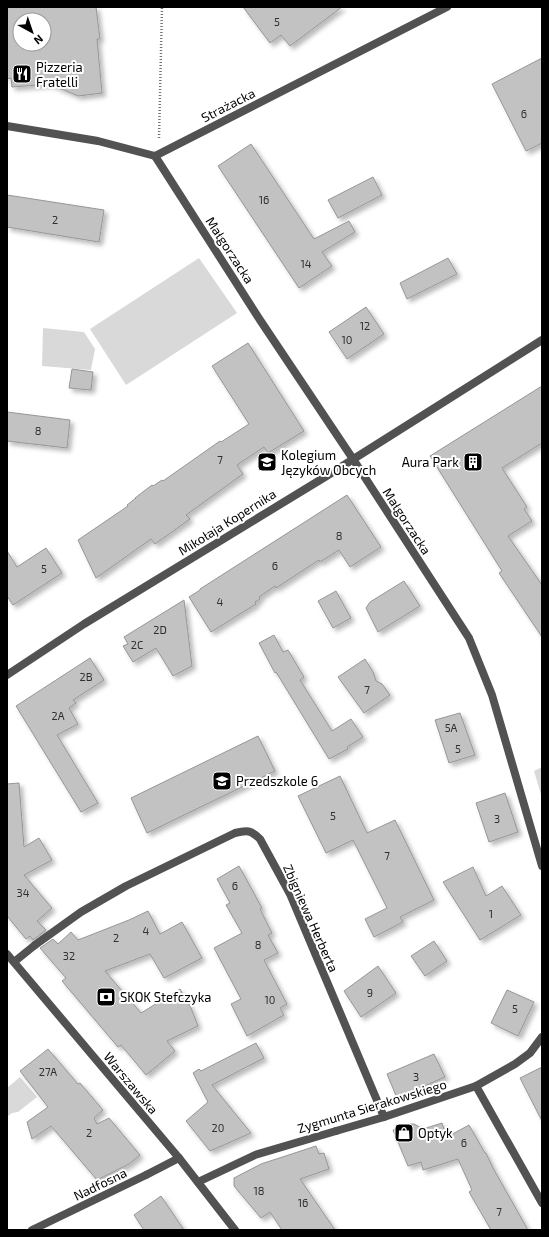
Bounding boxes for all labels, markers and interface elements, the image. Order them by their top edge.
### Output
north arrow [12,12,52,52]
house number: 5 [274,15,280,28]
text: N [31,33,46,48]
place label: Pizzeria Fratelli [36,59,83,90]
restaurant icon: Pizzeria Fratelli [11,63,33,85]
street label: Strażacka [198,85,258,125]
house number: 6 [521,107,527,120]
house number: 16 [259,193,269,206]
house number: 2 [52,213,58,226]
street label: Małgorzacka [202,214,258,286]
house number: 14 [300,257,312,270]
house number: 12 [360,319,370,332]
house number: 10 [341,333,353,346]
house number: 8 [35,424,41,437]
place label: Kolegium Języków Obcych [281,447,376,478]
school or university icon: Kolegium Języków Obcych [256,451,278,473]
building icon: Aura Park [462,451,484,473]
house number: 7 [217,453,223,466]
place label: Aura Park [402,454,459,470]
street label: Mikołaja Kopernika [175,485,279,559]
street label: Małgorzacka [379,485,435,557]
house number: 8 [336,529,342,542]
house number: 6 [272,559,278,572]
house number: 5 [41,562,47,575]
house number: 4 [217,595,224,608]
house number: 2D [153,623,167,636]
house number: 2C [131,638,143,651]
house number: 2B [79,670,93,683]
house number: 7 [364,683,370,696]
house number: 2A [51,709,65,722]
house number: 5A [445,721,458,734]
house number: 5 [455,742,461,755]
school or university icon: Przedszkole 6 [211,770,233,792]
place label: Przedszkole 6 [236,773,318,789]
house number: 5 [330,809,336,822]
house number: 3 [494,812,500,825]
house number: 7 [384,849,390,862]
street label: Zbigniewa Herberta [280,862,342,974]
house number: 6 [232,879,238,892]
house number: 34 [17,886,30,899]
house number: 1 [489,907,493,920]
house number: 4 [143,924,150,937]
house number: 2 [113,931,119,944]
house number: 8 [255,938,261,951]
house number: 32 [63,949,75,962]
bank icon: SKOK Stefczyka [95,986,117,1008]
house number: 9 [367,986,373,999]
place label: SKOK Stefczyka [120,989,211,1005]
house number: 10 [264,993,276,1006]
house number: 5 [512,1002,518,1015]
street label: Warszawska [100,1049,162,1117]
house number: 27A [39,1065,57,1078]
house number: 3 [413,1070,419,1083]
street label: Zygmunta Sierakowskiego [296,1076,448,1136]
house number: 20 [212,1121,224,1134]
shop icon: Optyk [393,1122,415,1144]
place label: Optyk [418,1125,453,1141]
house number: 2 [86,1126,92,1139]
house number: 6 [461,1136,467,1149]
street label: Nadfosna [71,1164,129,1204]
house number: 18 [253,1184,265,1197]
house number: 16 [298,1196,308,1209]
house number: 7 [496,1205,502,1218]

